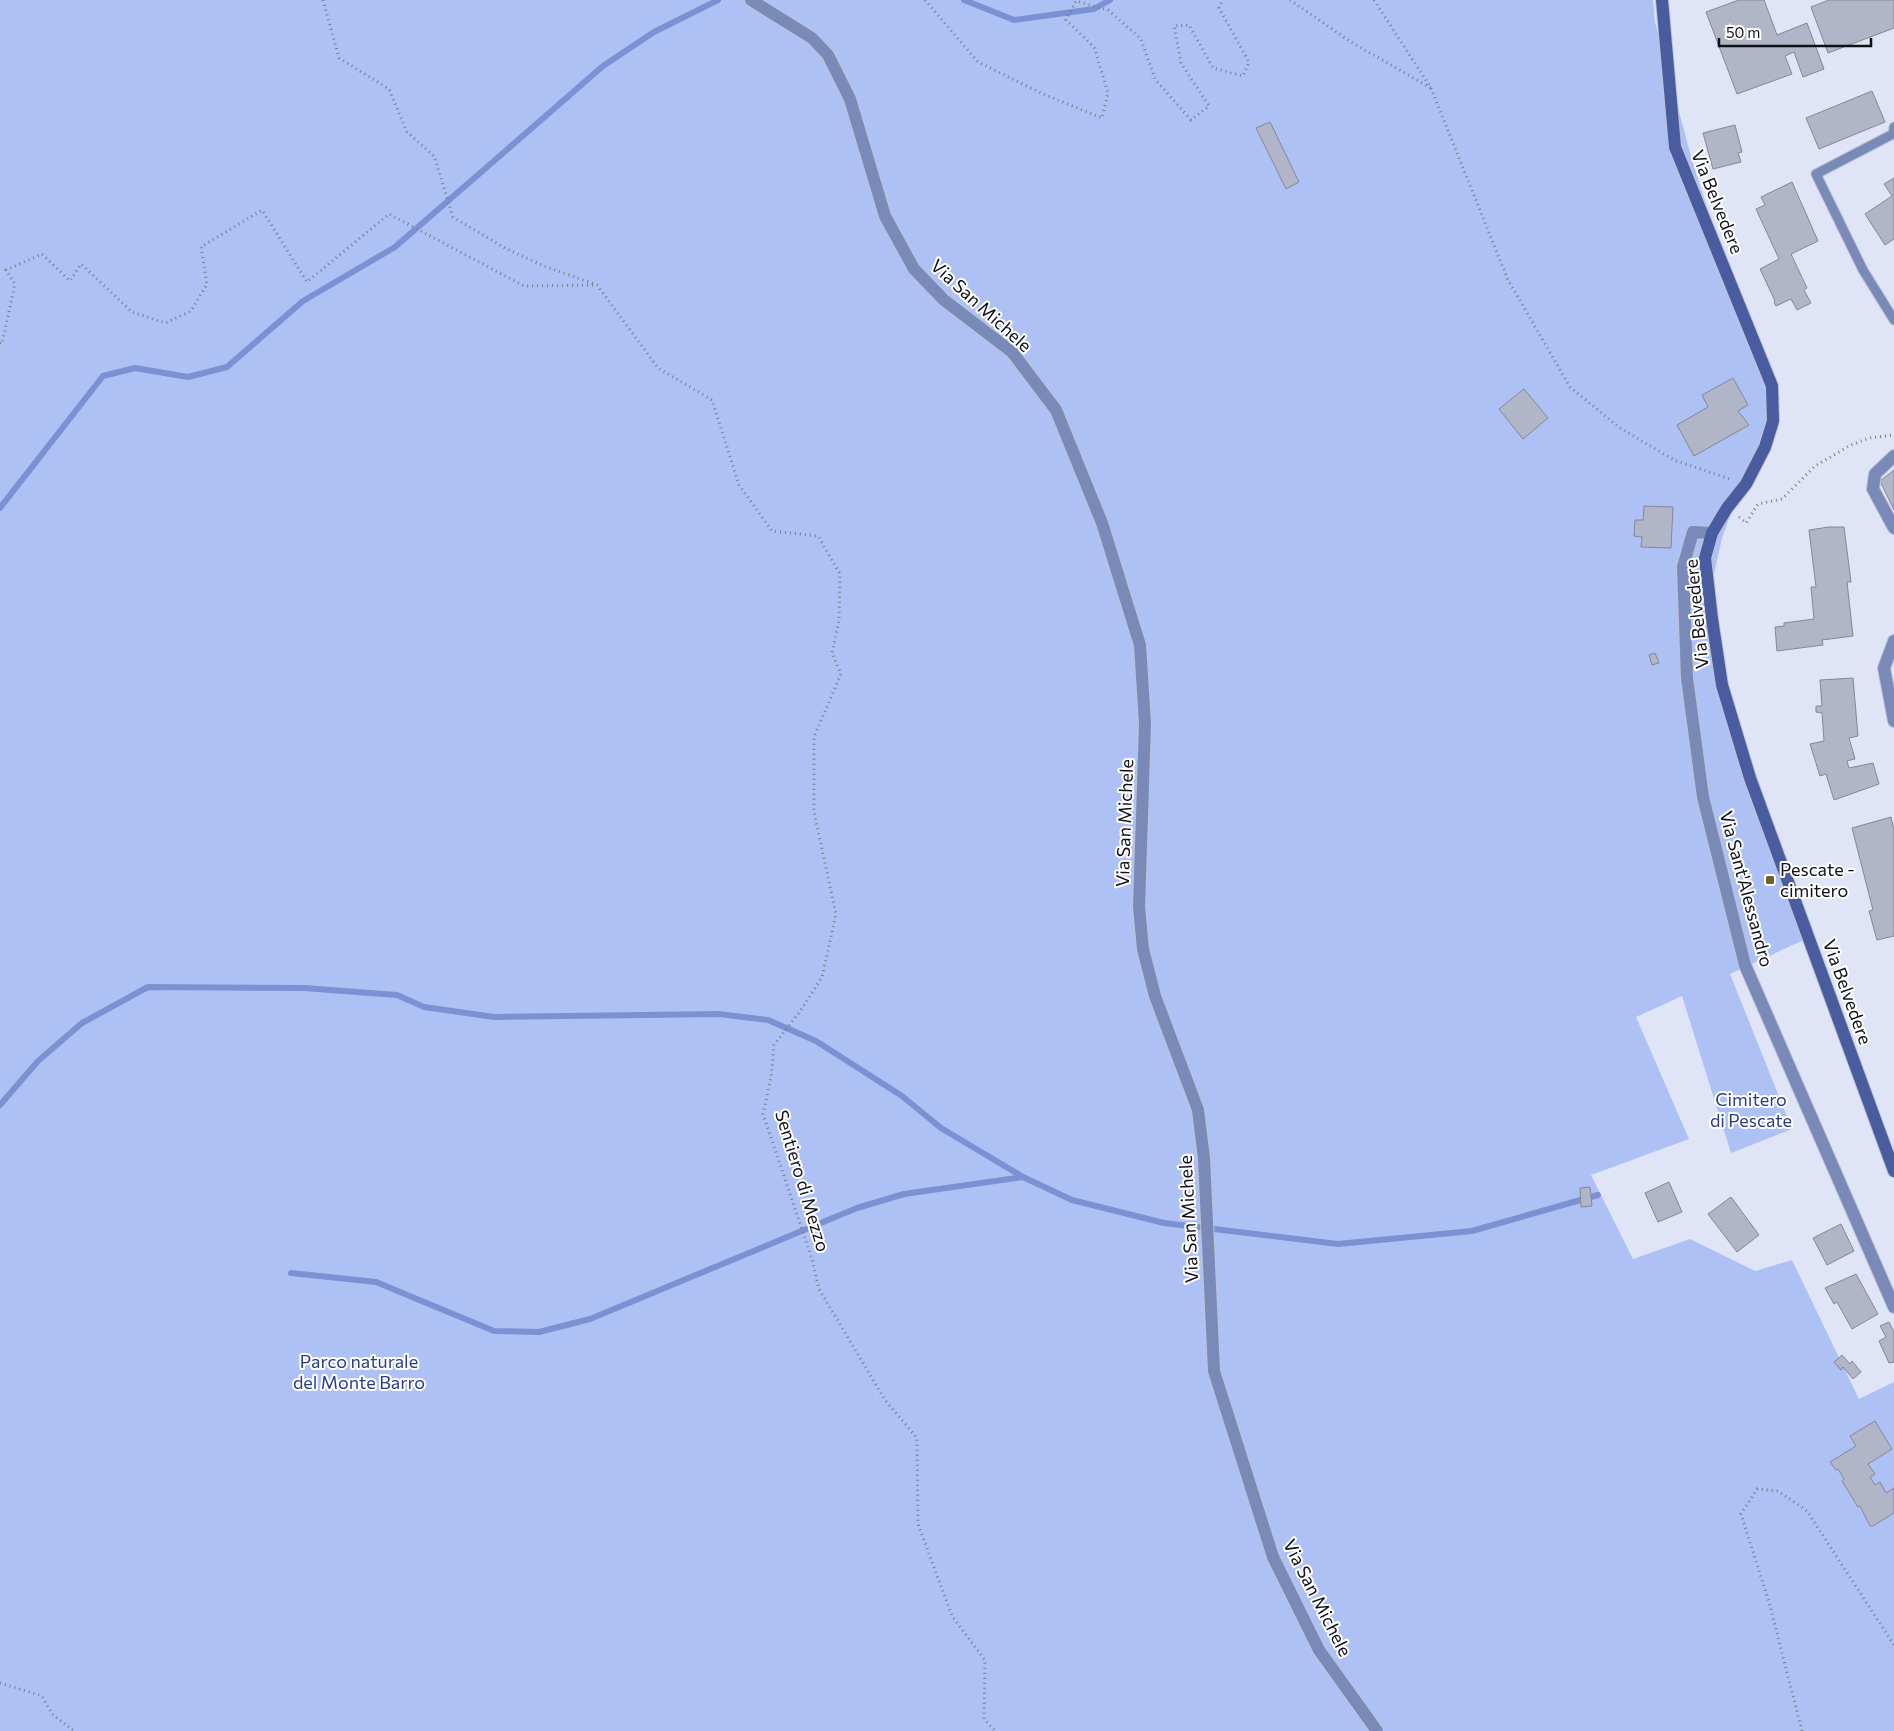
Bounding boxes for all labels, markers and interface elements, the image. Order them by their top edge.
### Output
scale bar [1719,15,1872,47]
text: 50 m [1726,23,1760,41]
street label: Via Belvedere [1687,146,1749,257]
street label: Via San Michele [927,254,1037,356]
street label: Via Belvedere [1679,558,1713,670]
street label: Via San Michele [1111,759,1137,887]
street label: Via Sant'Alessandro [1716,808,1778,969]
place label: Pescate - cimitero [1780,858,1855,901]
marker: Pescate - cimitero [1764,874,1776,886]
street label: Via Belvedere [1819,936,1877,1047]
park label: Cimitero di Pescate [1710,1088,1792,1131]
street label: Sentiero di Mezzo [771,1107,835,1254]
street label: Via San Michele [1174,1154,1202,1284]
park label: Parco naturale del Monte Barro [293,1350,425,1393]
street label: Via San Michele [1279,1535,1357,1660]

